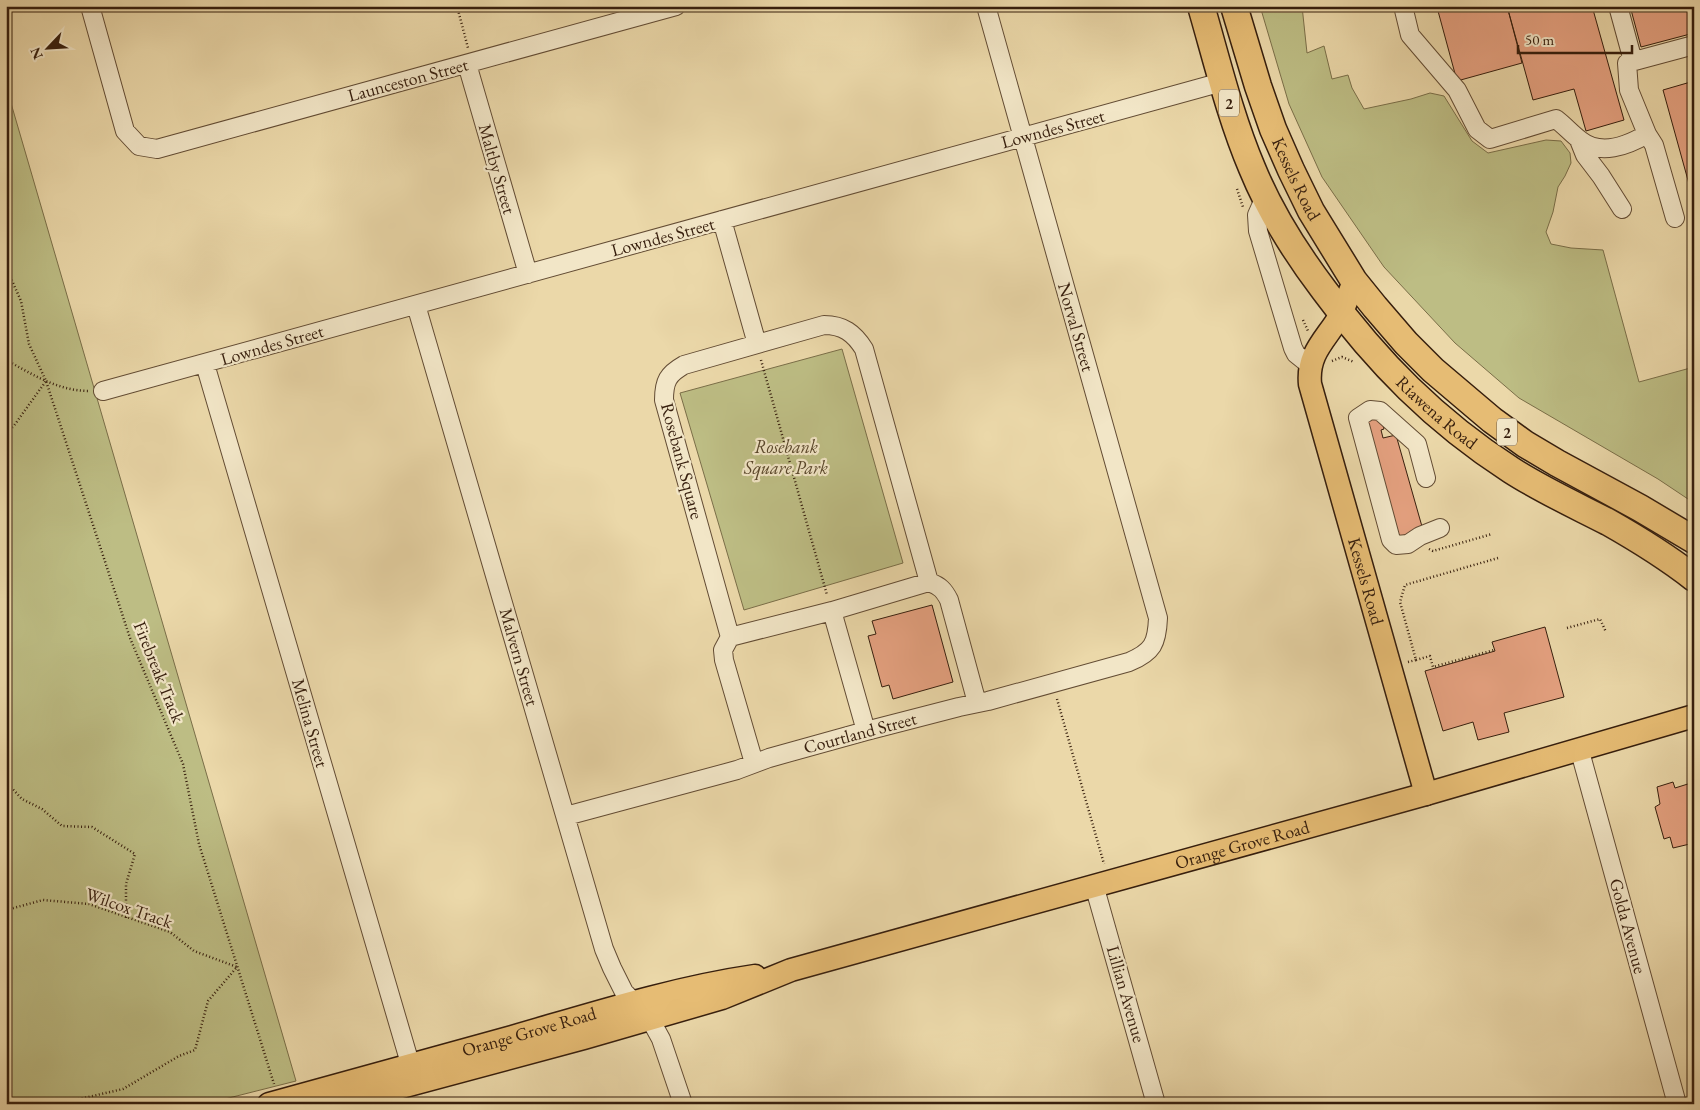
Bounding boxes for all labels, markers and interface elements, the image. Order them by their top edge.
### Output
north arrow [22,22,72,72]
scale bar [1518,22,1631,54]
text: 50 m [1525,30,1554,49]
text: N [25,44,47,62]
street label: Launceston Street [345,52,471,107]
road number: 2 [1219,90,1239,116]
street label: Lowndes Street [999,104,1107,153]
street label: Maltby Street [474,121,521,217]
street label: Kessels Road [1267,134,1327,225]
street label: Lowndes Street [609,212,717,261]
street label: Norval Street [1053,280,1100,374]
street label: Lowndes Street [218,319,326,370]
street label: Riawena Road [1391,370,1483,455]
street label: Rosebank Square [656,400,709,522]
road number: 2 [1497,418,1517,446]
park label: Rosebank Square Park [743,435,828,481]
street label: Kessels Road [1343,535,1390,628]
street label: Malvern Street [495,605,544,709]
street label: Firebreak Track [129,618,190,726]
street label: Melina Street [287,676,334,770]
street label: Courtland Street [801,706,919,759]
street label: Orange Grove Road [1172,815,1313,874]
street label: Golda Avenue [1605,876,1652,976]
street label: Wilcox Track [83,882,176,933]
street label: Lillian Avenue [1102,943,1151,1045]
street label: Orange Grove Road [459,1001,600,1061]

